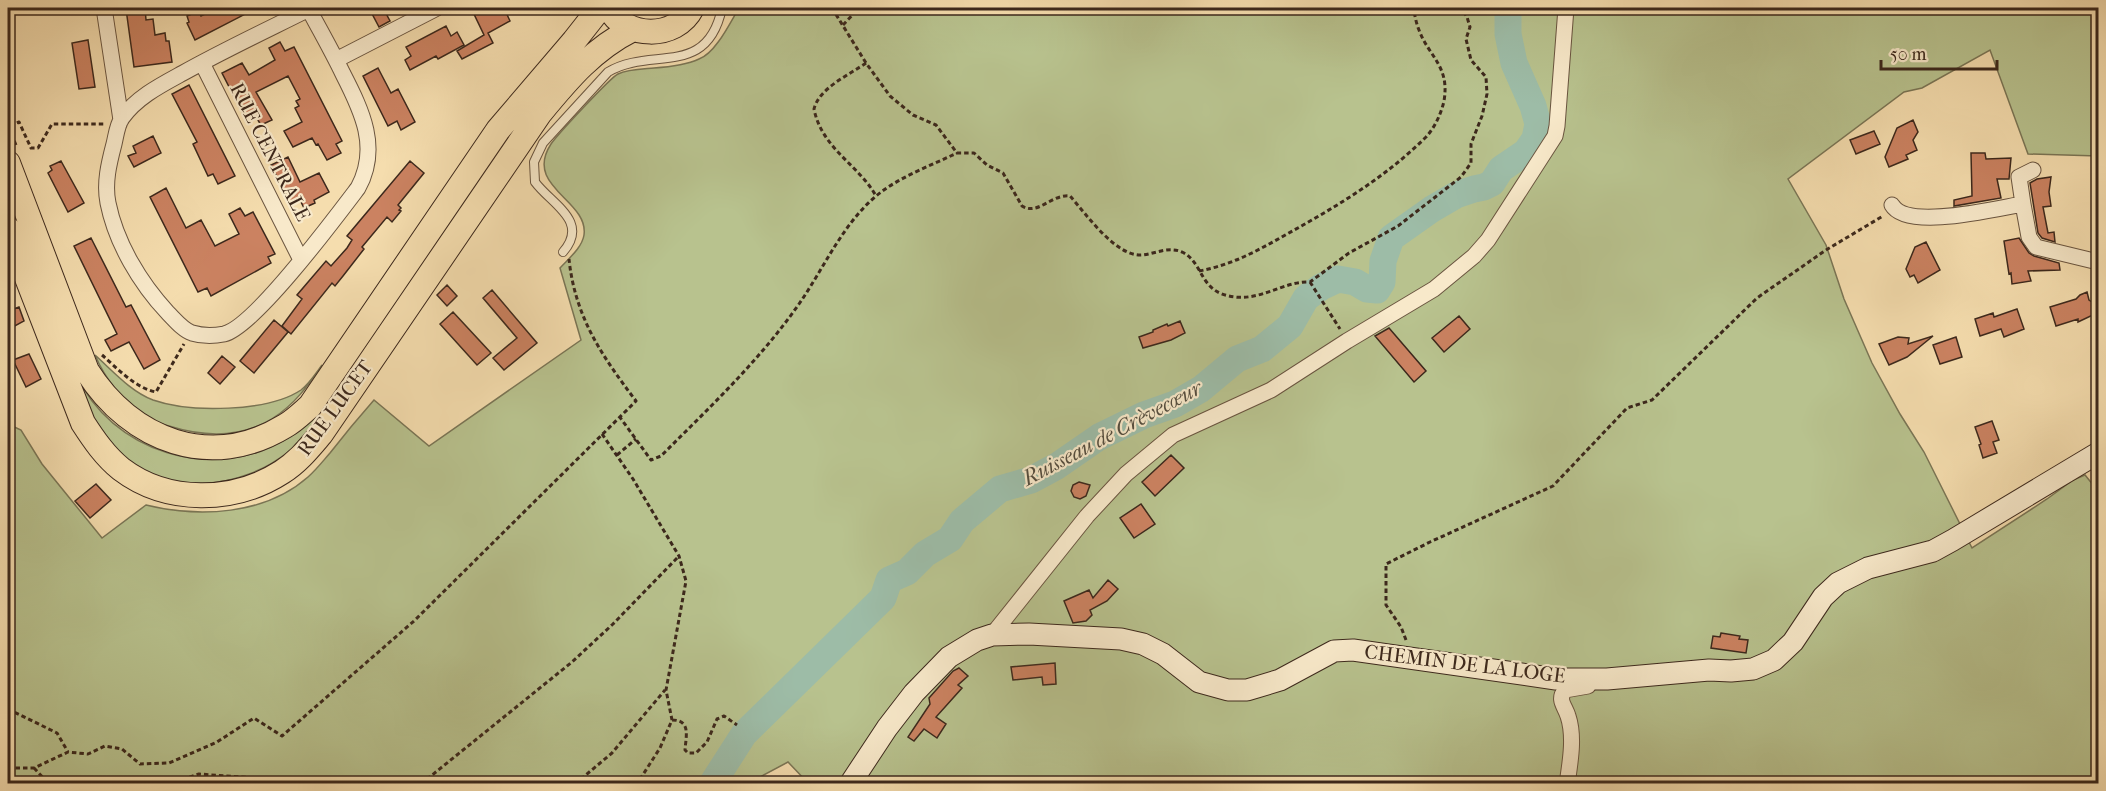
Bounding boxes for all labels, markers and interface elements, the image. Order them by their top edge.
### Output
scale bar [1881,33,1996,71]
text: 50 m [1890,44,1927,65]
street label: RUE CENTRALE [225,79,315,225]
street label: RUE LUCET [293,355,378,460]
water label: Ruisseau de Crèvecœur [1017,375,1207,491]
street label: CHEMIN DE LA LOGE [1363,640,1567,688]

